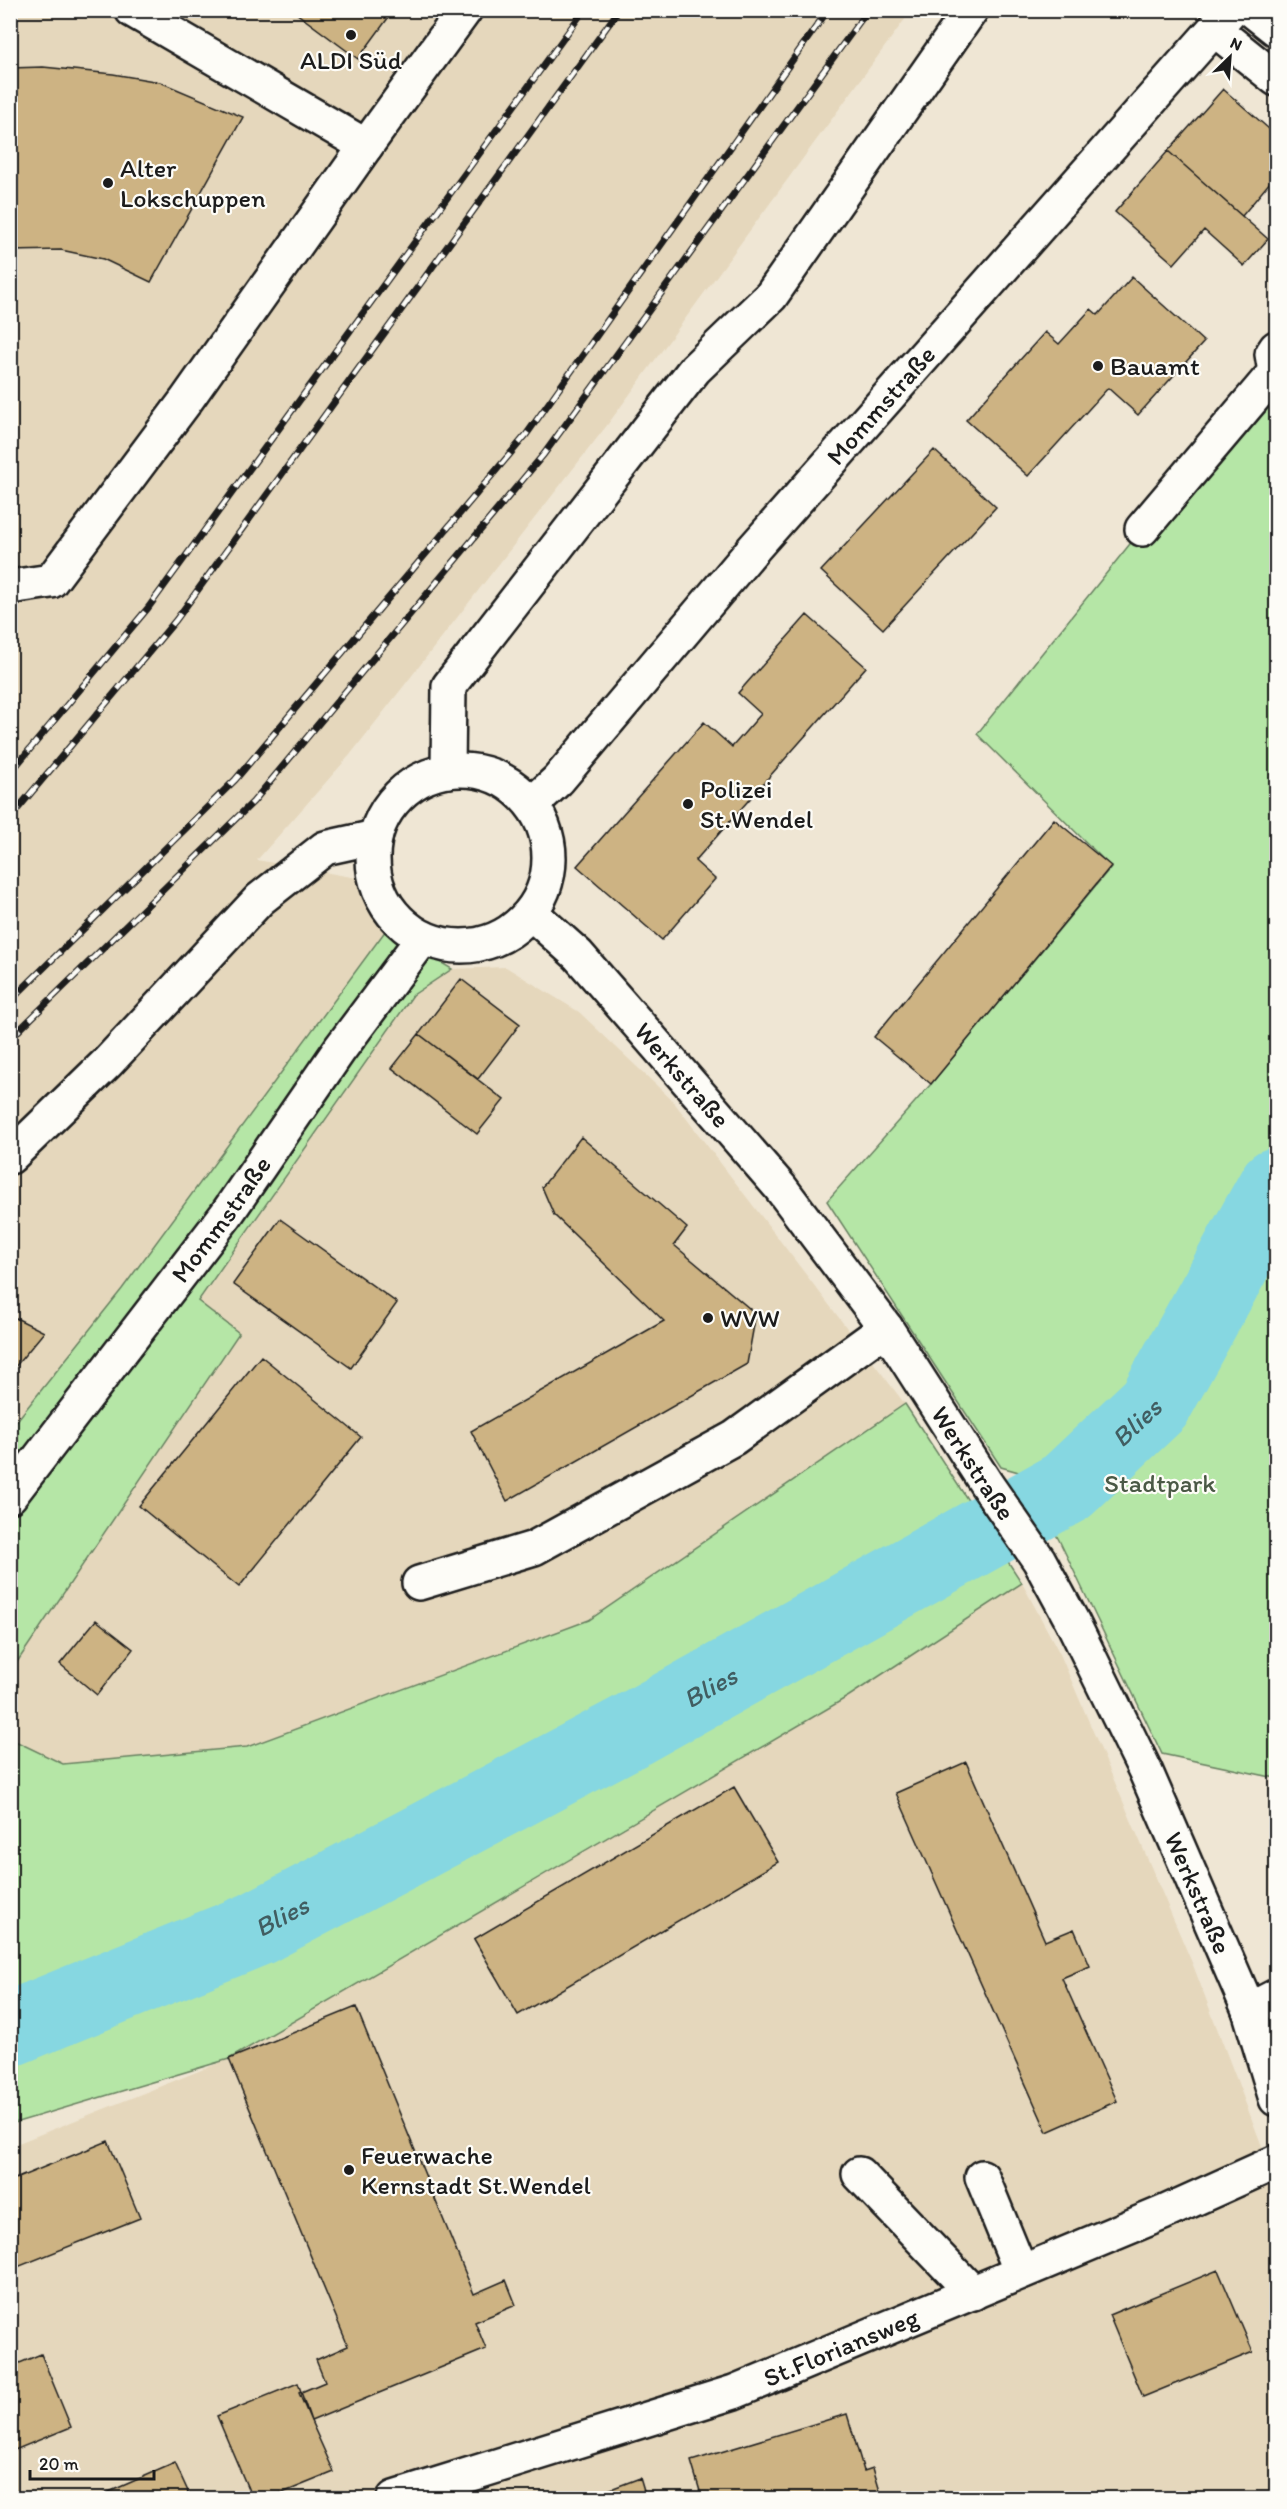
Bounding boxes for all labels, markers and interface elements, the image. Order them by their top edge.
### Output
north arrow [1200,27,1260,87]
marker: ALDI Süd [344,28,358,42]
text: N [1227,33,1245,55]
place label: ALDI Süd [300,44,403,76]
place label: Alter Lokschuppen [120,152,266,214]
marker: Alter Lokschuppen [101,176,115,190]
street label: Mommstraße [819,339,942,472]
place label: Bauamt [1110,350,1200,382]
marker: Bauamt [1091,359,1105,373]
place label: Polizei St.Wendel [700,773,813,835]
marker: Polizei St.Wendel [681,797,695,811]
street label: Werkstraße [628,1015,737,1134]
street label: Mommstraße [164,1150,278,1289]
place label: WVW [720,1302,780,1334]
marker: WVW [701,1311,715,1325]
water label: Blies [1104,1390,1169,1453]
street label: Werkstraße [924,1400,1023,1526]
park label: Stadtpark [1104,1467,1216,1499]
water label: Blies [677,1658,743,1715]
street label: Werkstraße [1158,1827,1239,1959]
water label: Blies [248,1887,315,1944]
place label: Feuerwache Kernstadt St.Wendel [361,2139,591,2201]
marker: Feuerwache Kernstadt St.Wendel [342,2163,356,2177]
street label: St.Floriansweg [759,2301,924,2394]
scale bar [30,2443,154,2481]
text: 20 m [39,2453,79,2475]

